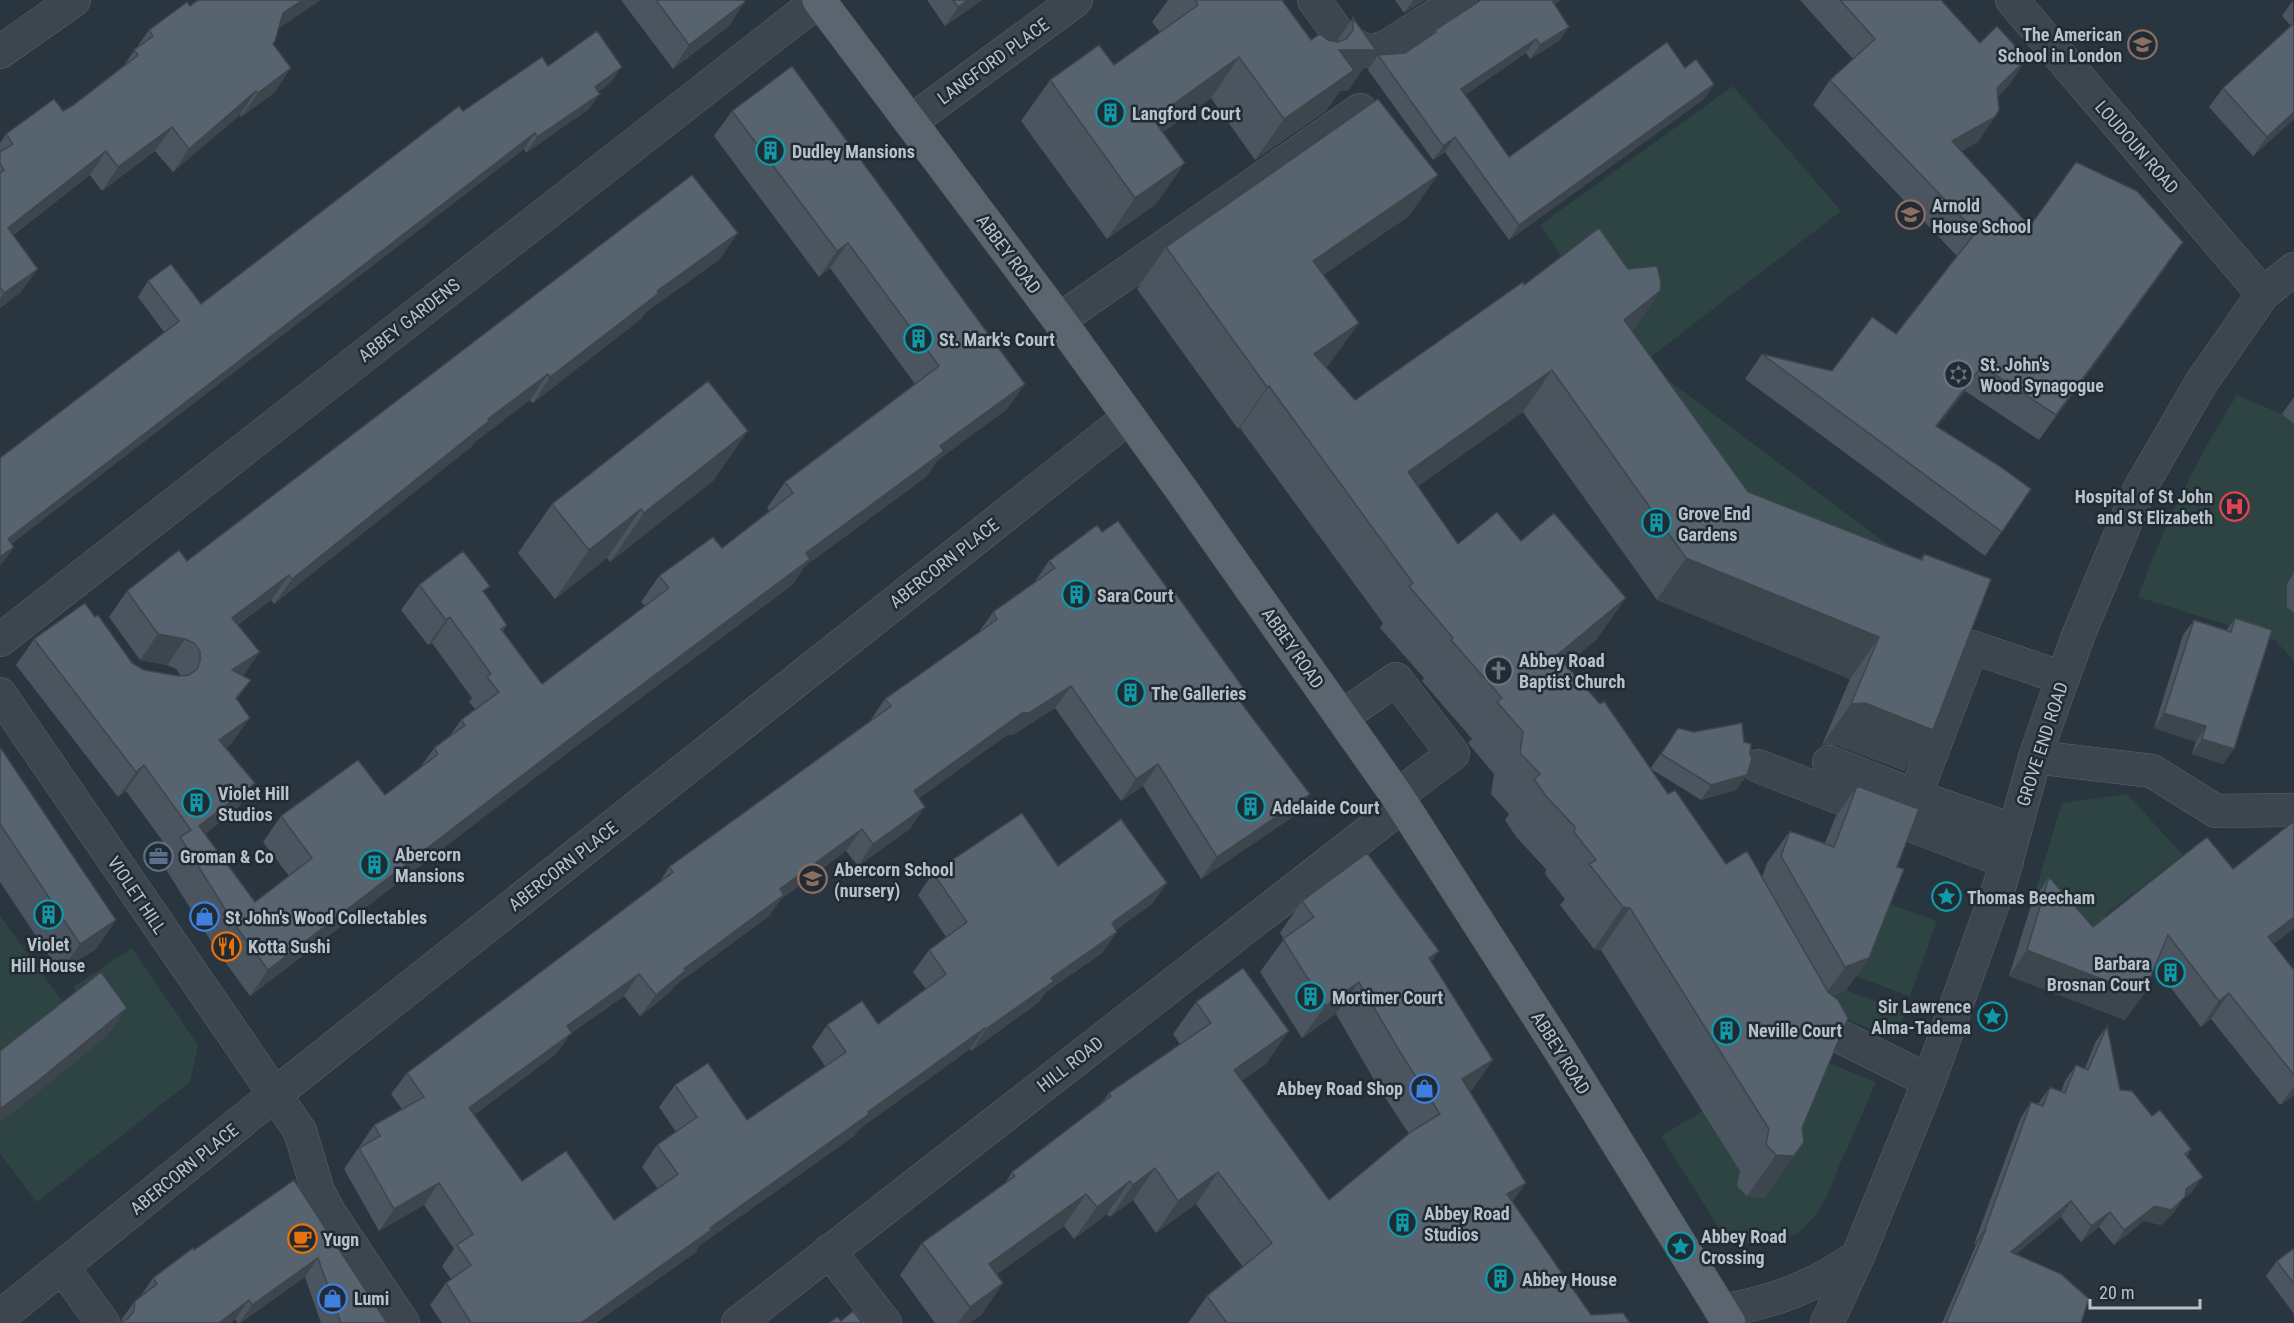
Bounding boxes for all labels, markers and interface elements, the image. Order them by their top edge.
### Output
street label: LANGFORD PLACE [933,14,1053,108]
place label: The American School in London [1998,24,2122,66]
school or university icon: The American School in London [2127,28,2159,60]
street label: LOUDOUN ROAD [2091,96,2183,198]
building icon: Langford Court [1095,97,1127,129]
place label: Langford Court [1132,103,1241,124]
building icon: Dudley Mansions [755,135,787,167]
place label: Dudley Mansions [792,141,915,162]
place label: Arnold House School [1932,195,2031,237]
school or university icon: Arnold House School [1895,199,1927,231]
street label: ABBEY ROAD [973,210,1045,298]
street label: ABBEY GARDENS [354,274,464,366]
building icon: St. Mark's Court [902,323,934,355]
place label: St. Mark's Court [939,329,1055,350]
place label: St. John's Wood Synagogue [1980,354,2104,396]
synagogue icon: St. John's Wood Synagogue [1943,358,1975,390]
place label: Hospital of St John and St Elizabeth [2075,486,2213,528]
hospital icon: Hospital of St John and St Elizabeth [2218,490,2250,522]
place label: Grove End Gardens [1678,503,1750,545]
building icon: Grove End Gardens [1641,507,1673,539]
street label: ABERCORN PLACE [885,514,1003,612]
building icon: Sara Court [1060,579,1092,611]
place label: Sara Court [1097,585,1174,606]
street label: ABBEY ROAD [1258,604,1328,692]
place label: Abbey Road Baptist Church [1519,650,1625,692]
church icon: Abbey Road Baptist Church [1482,654,1514,686]
building icon: The Galleries [1114,677,1146,709]
street label: GROVE END ROAD [2012,679,2072,809]
place label: The Galleries [1151,683,1246,704]
place label: Violet Hill Studios [218,783,289,825]
building icon: Violet Hill Studios [181,787,213,819]
building icon: Adelaide Court [1235,791,1267,823]
place label: Adelaide Court [1272,797,1380,818]
street label: ABERCORN PLACE [504,817,622,915]
office icon: Groman & Co [143,840,175,872]
place label: Abercorn Mansions [395,844,465,886]
place label: Groman & Co [180,846,274,867]
building icon: Abercorn Mansions [358,848,390,880]
street label: VIOLET HILL [103,852,171,938]
place label: Abercorn School (nursery) [834,859,954,902]
school or university icon: Abercorn School (nursery) [797,863,829,895]
place icon: Thomas Beecham [1930,881,1962,913]
place label: Thomas Beecham [1967,887,2095,908]
building icon: Violet Hill House [32,899,64,931]
shop icon: St John's Wood Collectables [188,901,220,933]
place label: St John's Wood Collectables [225,907,427,928]
restaurant icon: Kotta Sushi [211,930,243,962]
place label: Violet Hill House [11,934,86,976]
place label: Kotta Sushi [248,936,330,957]
place label: Barbara Brosnan Court [2047,953,2150,995]
building icon: Barbara Brosnan Court [2155,957,2187,989]
building icon: Mortimer Court [1295,981,1327,1013]
place label: Mortimer Court [1332,987,1444,1008]
place label: Sir Lawrence Alma-Tadema [1871,996,1971,1038]
place icon: Sir Lawrence Alma-Tadema [1976,1000,2008,1032]
street label: ABBEY ROAD [1527,1008,1595,1098]
building icon: Neville Court [1711,1014,1743,1046]
place label: Neville Court [1748,1020,1842,1041]
street label: HILL ROAD [1033,1032,1107,1096]
shop icon: Abbey Road Shop [1408,1072,1440,1104]
place label: Abbey Road Shop [1277,1078,1403,1099]
street label: ABERCORN PLACE [126,1119,242,1219]
place label: Abbey Road Studios [1424,1203,1510,1245]
building icon: Abbey Road Studios [1387,1207,1419,1239]
cafe icon: Yugn [286,1223,318,1255]
place label: Abbey Road Crossing [1701,1226,1787,1268]
place label: Yugn [323,1229,359,1250]
place icon: Abbey Road Crossing [1664,1230,1696,1262]
building icon: Abbey House [1485,1263,1517,1295]
place label: Abbey House [1522,1269,1617,1290]
scale bar [2090,1272,2200,1310]
shop icon: Lumi [317,1282,349,1314]
text: 20 m [2099,1282,2134,1303]
place label: Lumi [354,1288,389,1309]

